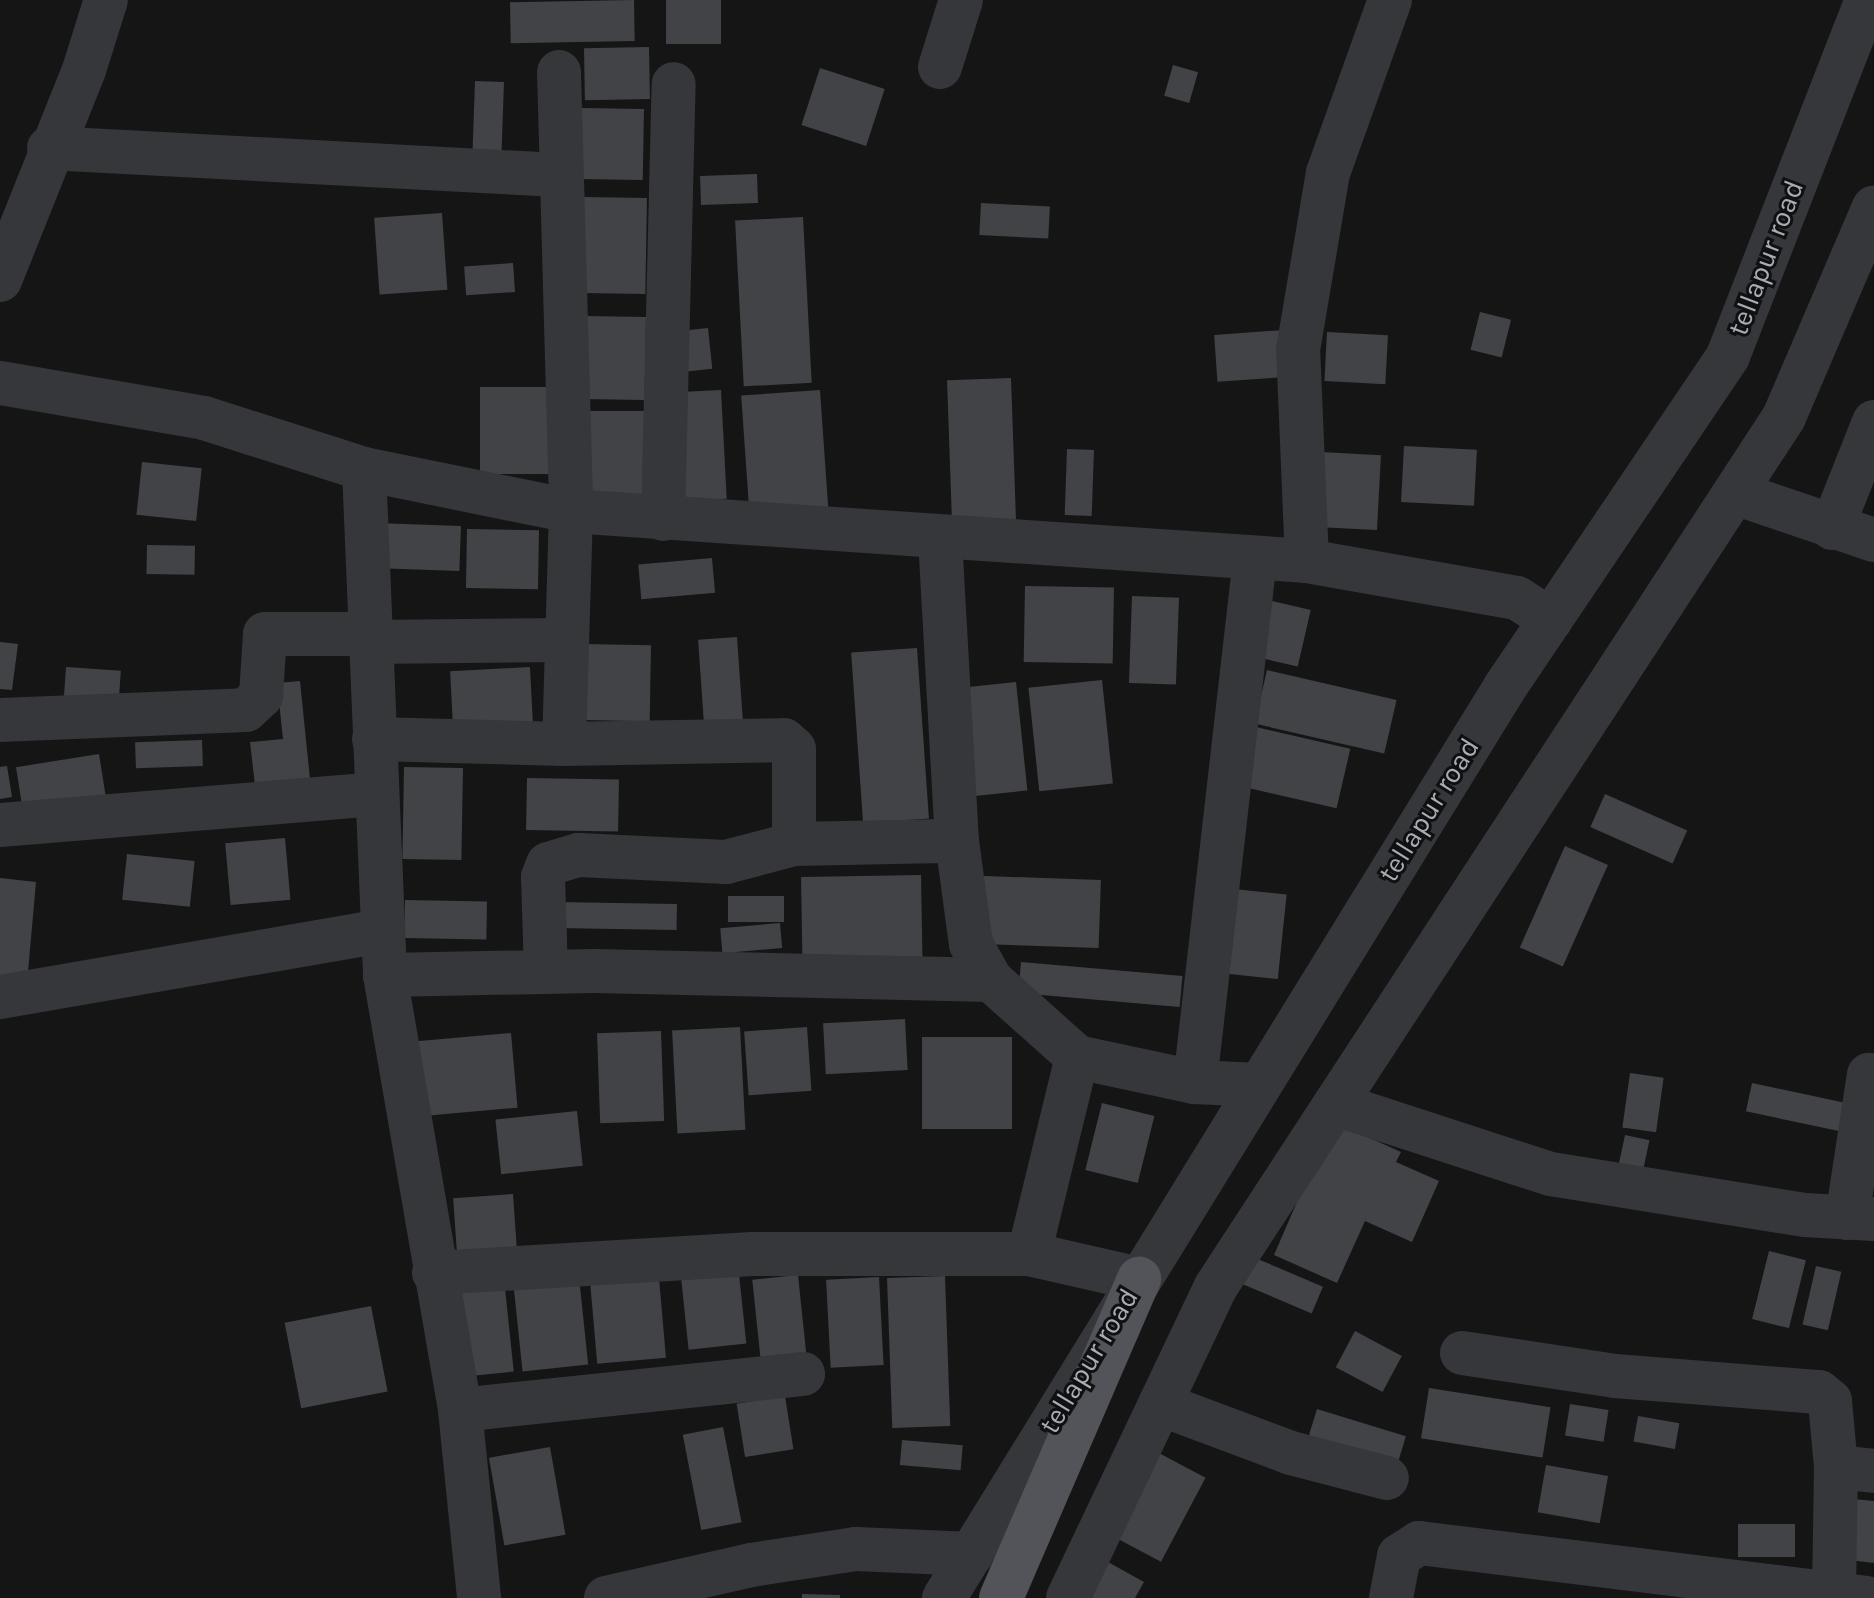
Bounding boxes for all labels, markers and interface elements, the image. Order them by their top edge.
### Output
street label: tellapur road [1721,176,1811,340]
street label: tellapur road [1371,732,1487,888]
street label: tellapur road [1032,1282,1146,1440]

